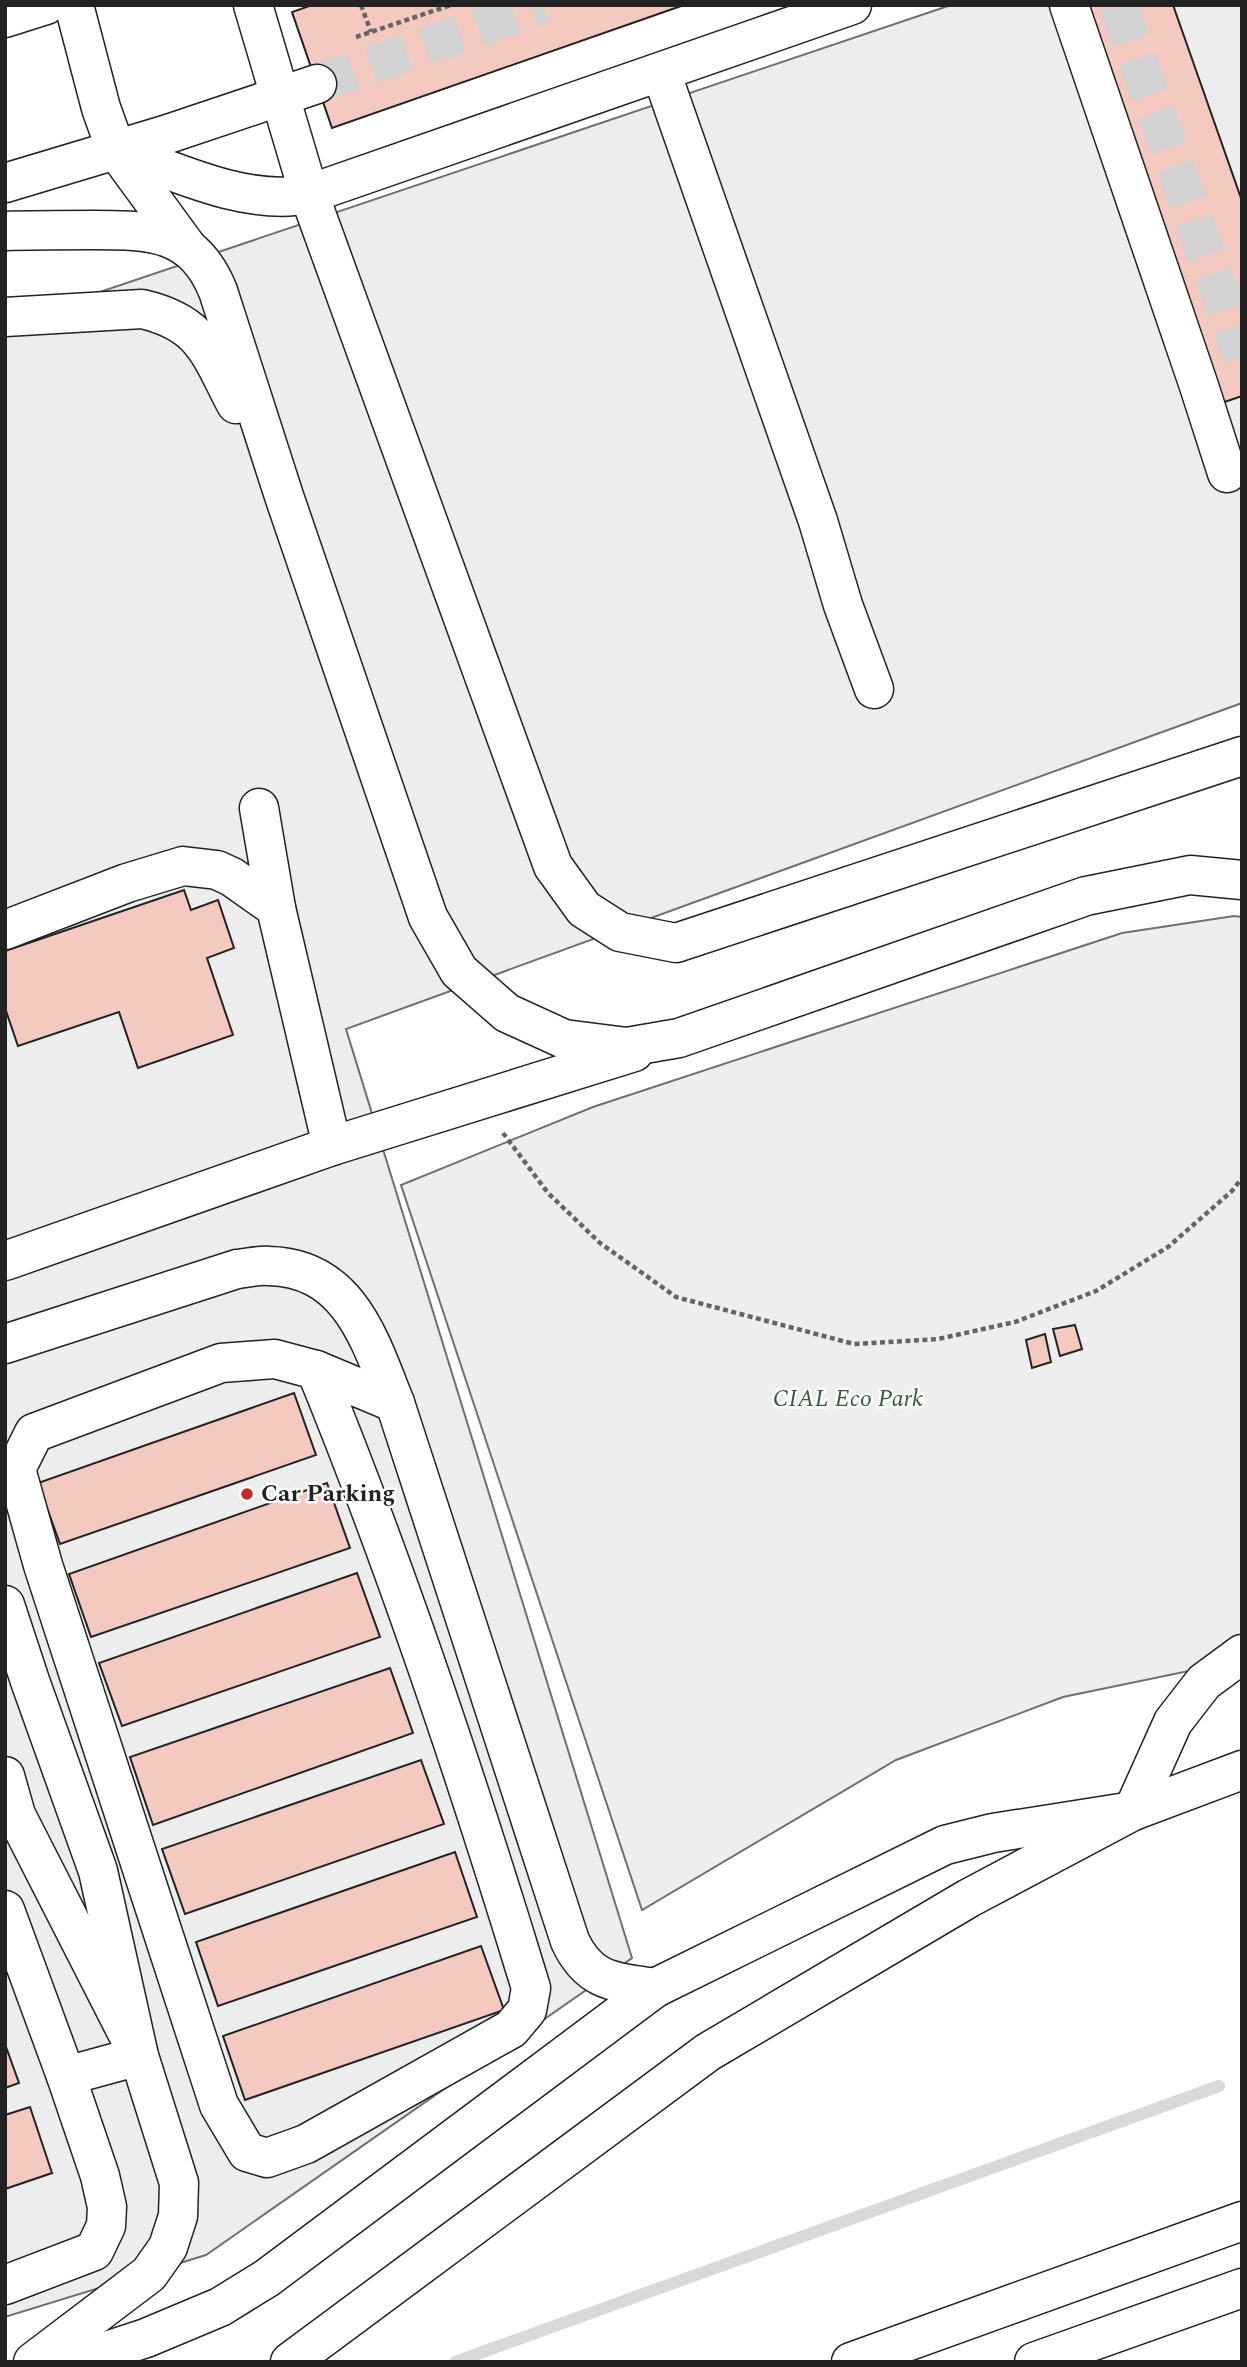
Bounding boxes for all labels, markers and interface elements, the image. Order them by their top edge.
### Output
park label: CIAL Eco Park [773,1381,923,1417]
place label: Car Parking [261,1476,395,1512]
marker: Car Parking [239,1486,255,1502]

